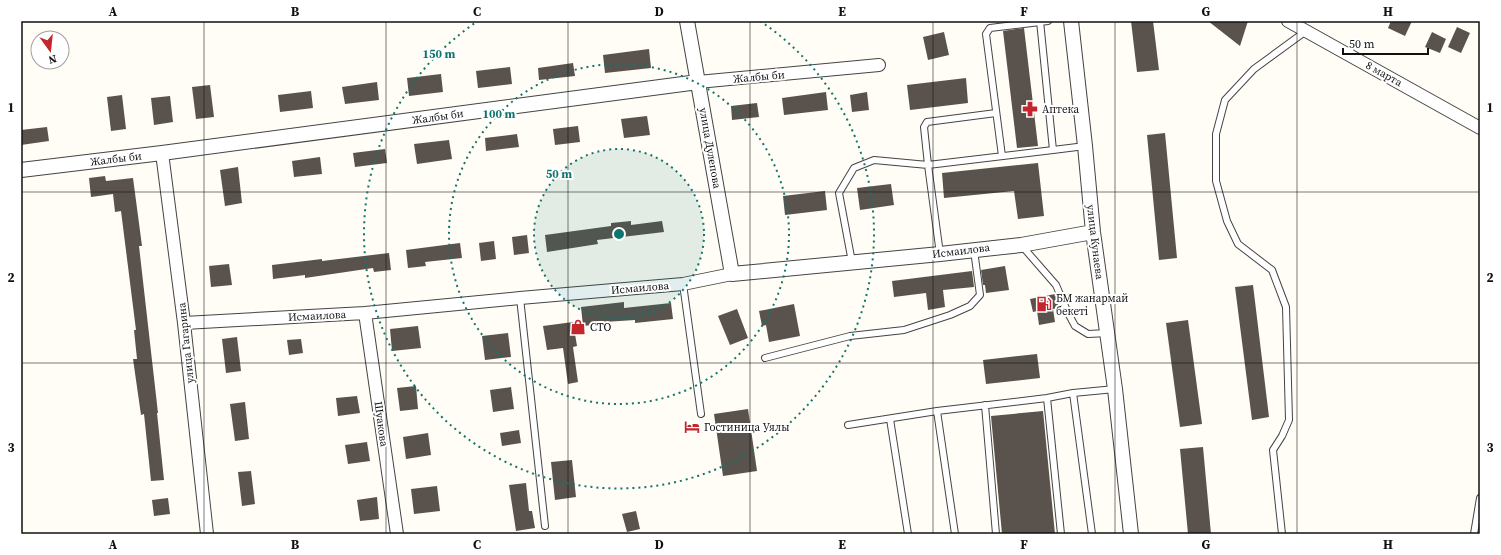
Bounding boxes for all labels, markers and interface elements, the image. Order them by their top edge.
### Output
text: A [109,3,118,20]
text: B [291,3,300,20]
text: C [473,3,481,20]
text: D [654,3,664,20]
text: E [838,3,846,20]
text: F [1020,3,1028,20]
text: G [1202,3,1211,20]
text: H [1383,3,1393,20]
north arrow [30,30,70,70]
scale bar [1343,30,1428,56]
text: 50 m [1349,36,1375,52]
text: 150 m [423,46,456,62]
text: N [47,51,58,67]
street label: 8 марта [1363,58,1405,90]
street label: Жалбы би [733,67,785,87]
text: 1 [7,99,15,116]
text: 1 [1486,99,1494,116]
pharmacy icon: Аптека [1021,100,1039,118]
place label: Аптека [1042,102,1079,117]
street label: Жалбы би [411,106,465,128]
text: 100 m [483,106,516,122]
street label: улица Дулепова [695,106,725,190]
street label: Жалбы би [89,148,143,170]
text: 50 m [546,166,572,182]
street label: улица Кунаева [1083,204,1107,281]
centre of rings [612,227,626,241]
street label: Исмаилова [931,240,991,262]
text: 2 [7,269,15,286]
text: 2 [1486,269,1494,286]
street label: Исмаилова [610,278,670,298]
place label: БМ жанармай бекеті [1056,291,1128,319]
fuel station icon: БМ жанармай бекеті [1035,295,1053,313]
street label: улица Гагарина [174,301,198,384]
street label: Исмаилова [288,307,347,325]
shop icon: СТО [569,318,587,336]
place label: СТО [590,320,611,335]
street label: Шуакова [370,401,392,448]
hotel icon: Гостиница Уялы [683,418,701,436]
place label: Гостиница Уялы [704,420,789,435]
text: 3 [7,439,15,456]
text: 3 [1486,439,1494,456]
text: A [109,536,118,553]
text: B [291,536,300,553]
text: C [473,536,481,553]
text: D [654,536,664,553]
text: E [838,536,846,553]
text: F [1020,536,1028,553]
text: G [1202,536,1211,553]
text: H [1383,536,1393,553]

